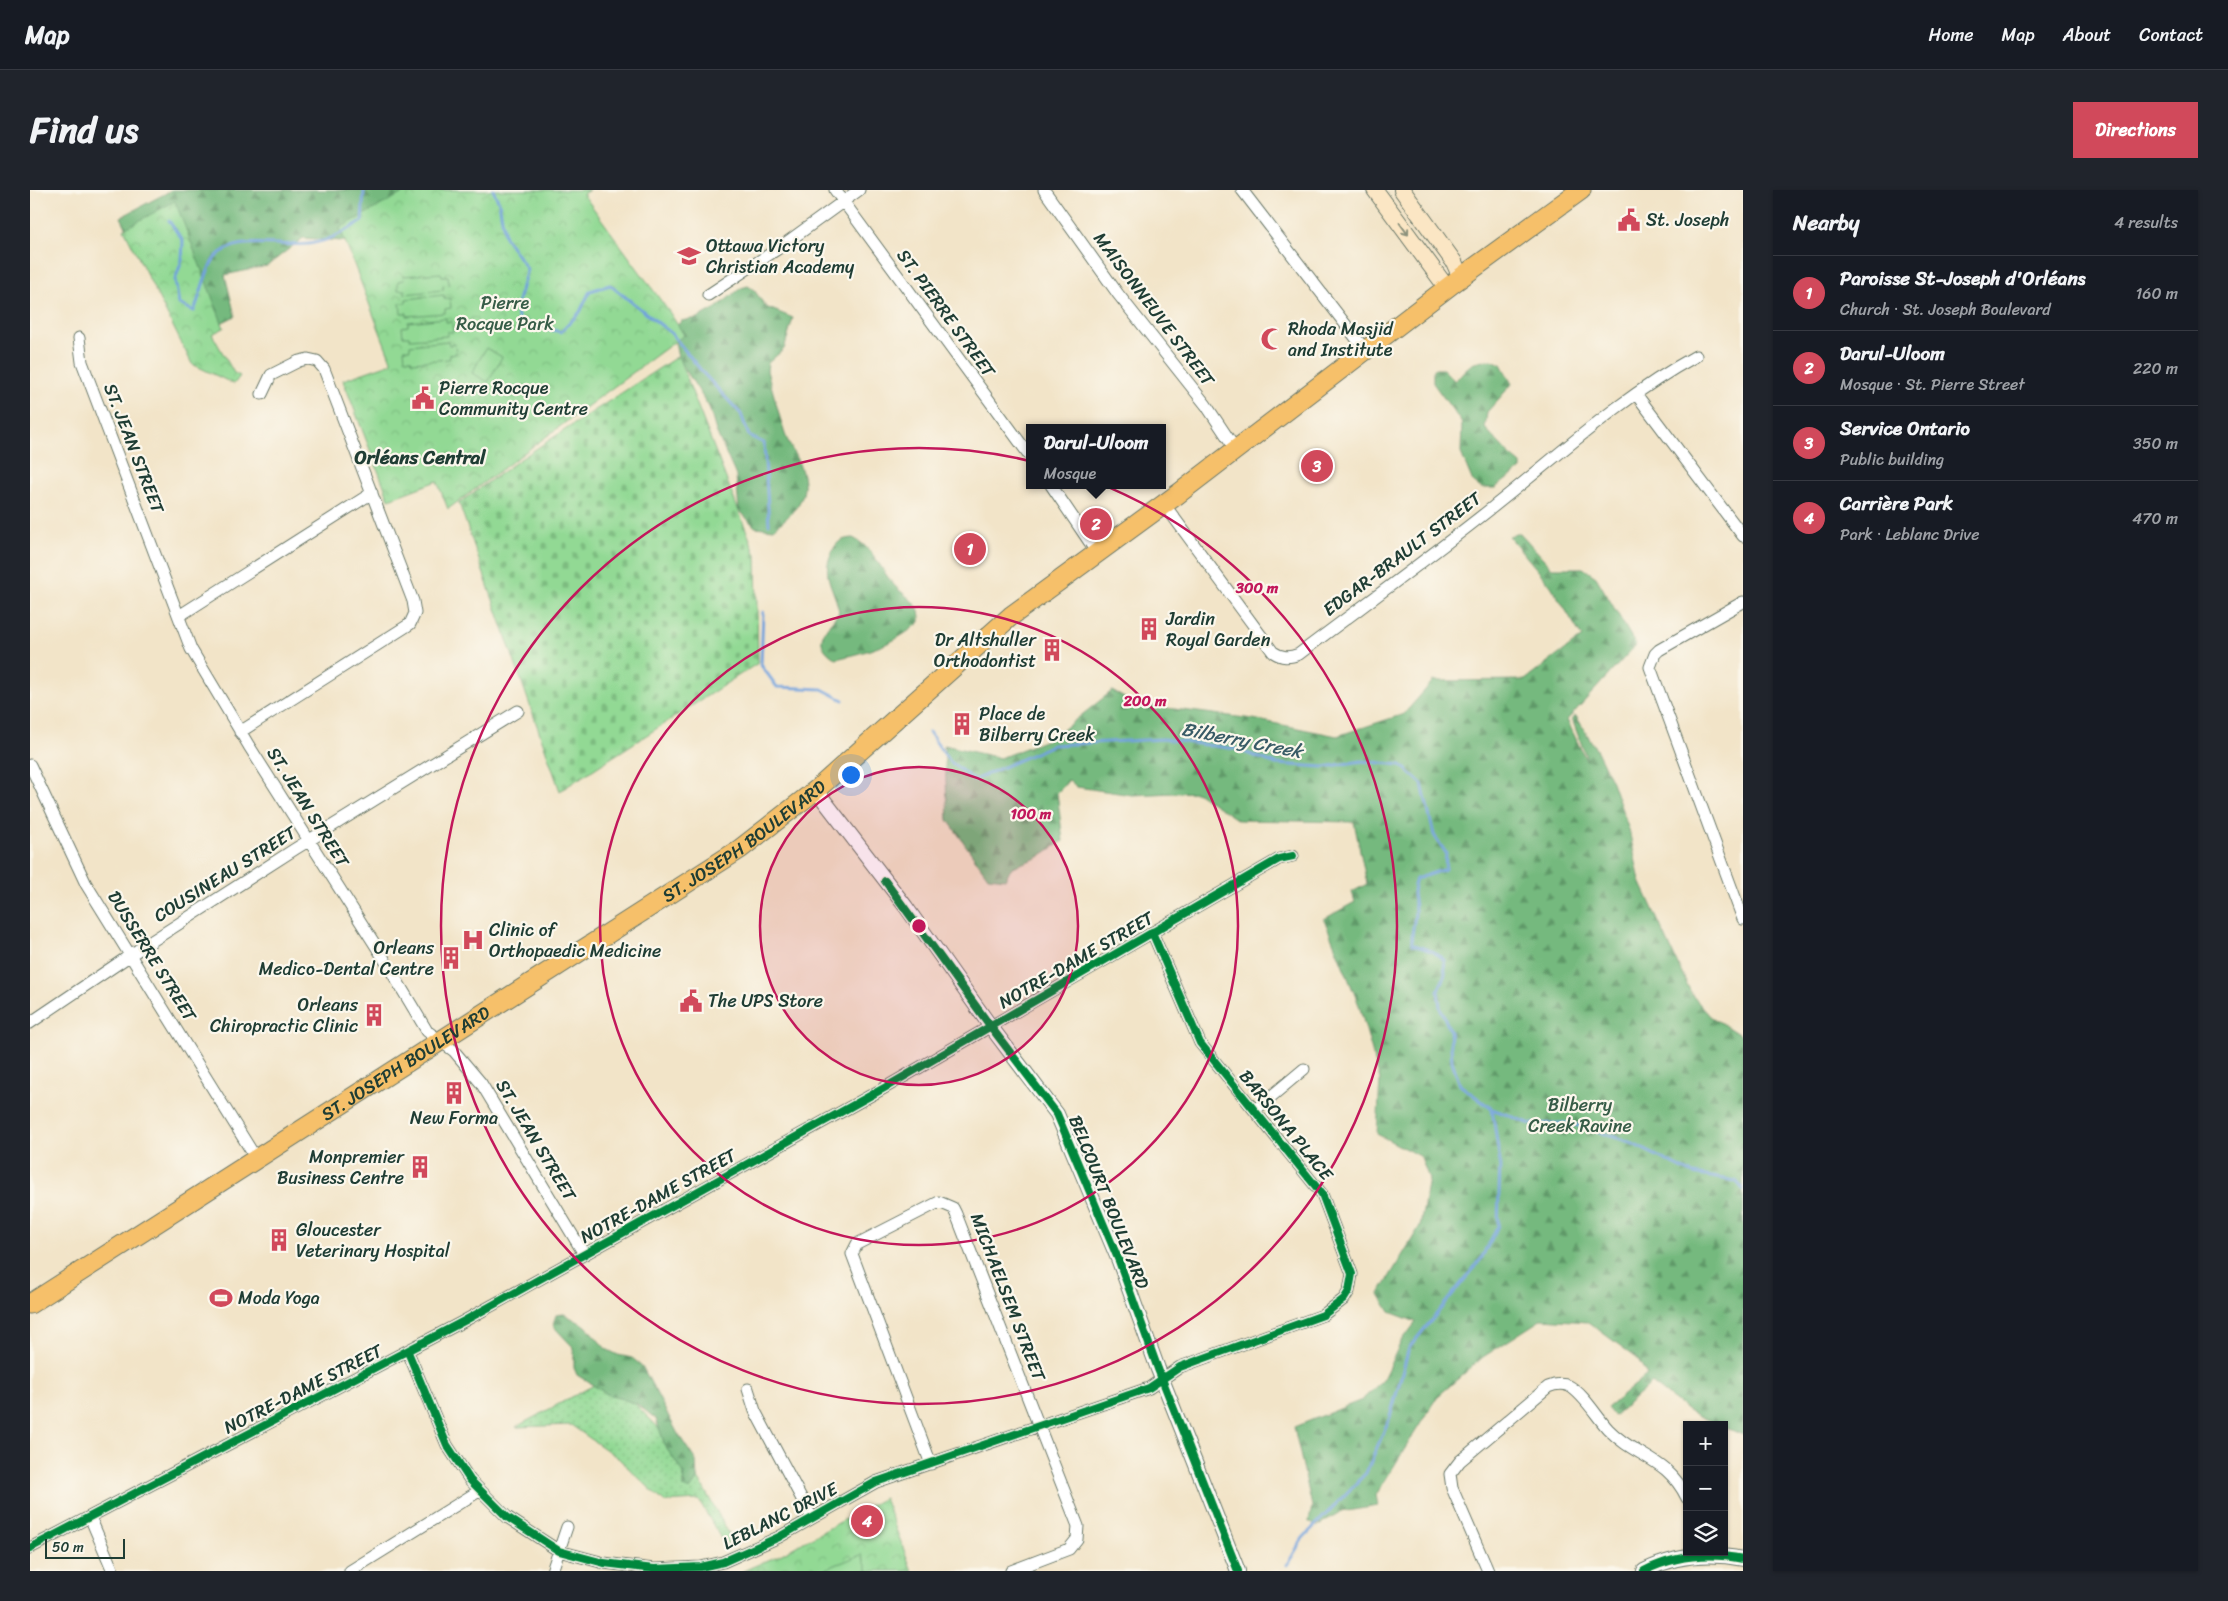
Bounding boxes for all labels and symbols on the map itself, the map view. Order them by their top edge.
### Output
place label: St. Joseph [1646,204,1729,236]
public building icon: St. Joseph [1616,207,1642,233]
one-way arrow [1399,222,1409,236]
street label: MAISONNEUVE STREET [1085,225,1224,394]
place label: Ottawa Victory Christian Academy [706,230,855,283]
street label: ST. PIERRE STREET [888,242,1004,385]
school or university icon: Ottawa Victory Christian Academy [676,243,702,269]
park label: Pierre Rocque Park [456,287,554,340]
place label: Rhoda Masjid and Institute [1288,313,1394,366]
mosque icon: Rhoda Masjid and Institute [1259,326,1285,352]
place label: Pierre Rocque Community Centre [439,372,588,425]
street label: ST. JEAN STREET [94,378,174,519]
public building icon: Pierre Rocque Community Centre [410,385,436,411]
district label: Orléans Central [354,441,487,474]
pin: 3 [1301,447,1333,485]
street label: EDGAR-BRAULT STREET [1316,482,1490,625]
pin: 2 [1080,505,1112,543]
pin: 1 [954,530,986,568]
text: 300 m [1235,575,1279,601]
place label: Jardin Royal Garden [1165,603,1271,656]
building icon: Jardin Royal Garden [1136,616,1162,642]
place label: Dr Altshuller Orthodontist [934,624,1038,677]
building icon: Dr Altshuller Orthodontist [1039,637,1065,663]
text: 200 m [1122,688,1167,714]
place label: Place de Bilberry Creek [979,698,1095,751]
building icon: Place de Bilberry Creek [949,711,975,737]
water label: Bilberry Creek [1179,712,1308,768]
street label: ST. JEAN STREET [258,740,359,875]
your location [838,762,864,788]
street label: ST. JOSEPH BOULEVARD [655,772,834,911]
text: 100 m [1011,801,1052,827]
street label: COUSINEAU STREET [147,817,304,931]
street label: DUSSERRE STREET [99,884,206,1029]
street label: NOTRE-DAME STREET [992,902,1161,1018]
place label: Clinic of Orthopaedic Medicine [489,914,661,967]
centre of rings [910,917,928,935]
hospital icon: Clinic of Orthopaedic Medicine [460,927,486,953]
place label: Orleans Medico-Dental Centre [259,932,435,985]
building icon: Orleans Medico-Dental Centre [438,945,464,971]
place label: The UPS Store [708,985,823,1017]
public building icon: The UPS Store [678,988,704,1014]
place label: Orleans Chiropractic Clinic [210,989,359,1042]
street label: ST. JOSEPH BOULEVARD [314,997,497,1130]
building icon: Orleans Chiropractic Clinic [361,1002,387,1028]
street label: BARSONA PLACE [1231,1062,1342,1189]
street label: ST. JEAN STREET [487,1073,586,1208]
building icon: New Forma [441,1080,467,1106]
park label: Bilberry Creek Ravine [1528,1089,1632,1142]
place label: New Forma [410,1102,498,1134]
street label: BELCOURT BOULEVARD [1060,1110,1159,1294]
street label: NOTRE-DAME STREET [574,1139,743,1252]
place label: Monpremier Business Centre [277,1141,406,1194]
building icon: Monpremier Business Centre [407,1154,433,1180]
street label: MICHAELSEM STREET [961,1208,1055,1387]
place label: Gloucester Veterinary Hospital [296,1214,451,1267]
building icon: Gloucester Veterinary Hospital [266,1227,292,1253]
place label: Moda Yoga [238,1282,320,1314]
sports icon: Moda Yoga [208,1285,234,1311]
street label: NOTRE-DAME STREET [218,1335,389,1443]
street label: LEBLANC DRIVE [717,1473,844,1559]
pin: 4 [851,1502,883,1540]
scale bar [45,1536,125,1559]

